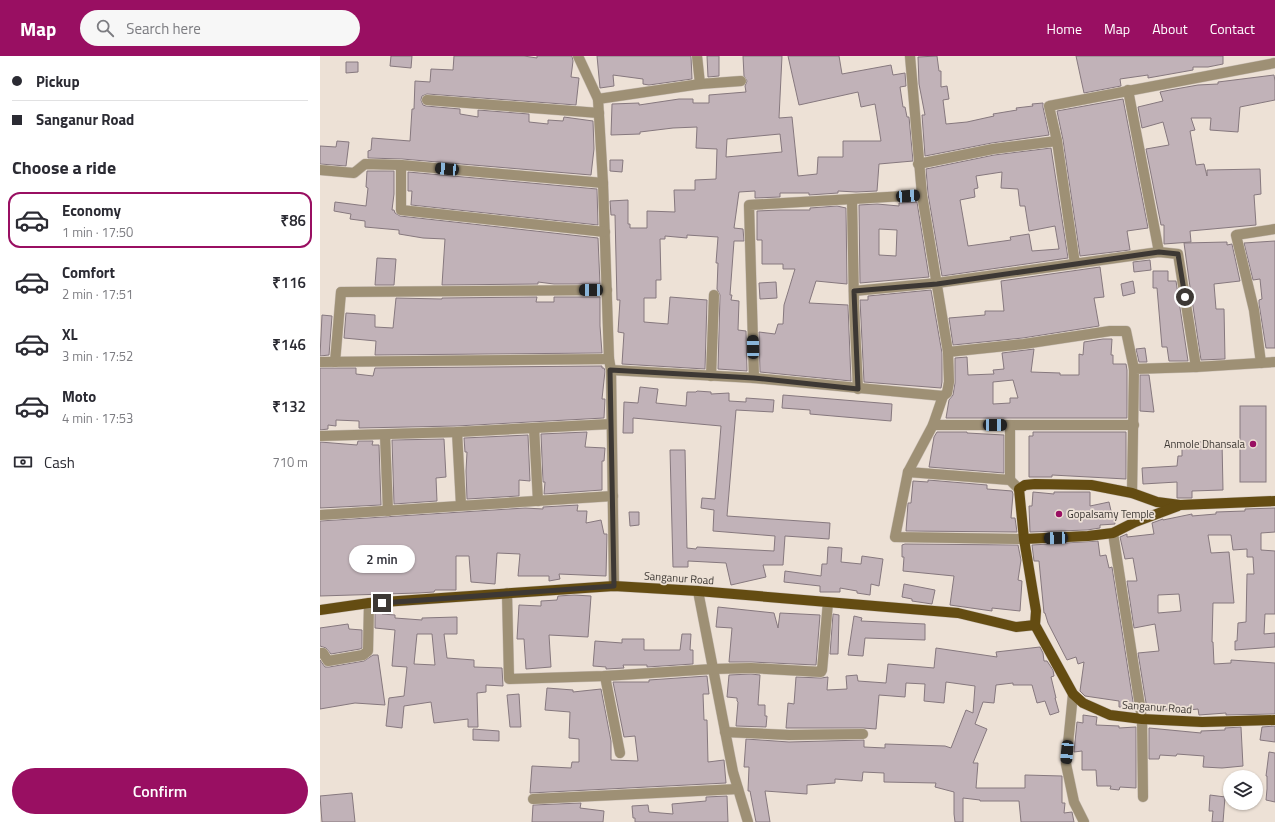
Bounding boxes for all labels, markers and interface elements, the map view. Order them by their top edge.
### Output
search box [80,10,360,46]
text: Map [20,14,56,43]
icon: search [94,17,116,39]
text: Search here [126,17,201,40]
text: Home [1047,18,1082,39]
text: Map [1104,18,1130,39]
text: About [1152,18,1188,39]
text: Contact [1210,18,1255,39]
text: Pickup [36,70,80,93]
text: Sanganur Road [36,108,134,131]
text: Choose a ride [12,154,116,181]
car [435,162,459,176]
car [896,189,920,203]
text: Economy [62,199,121,222]
icon: car [14,202,50,238]
text: ₹86 [281,209,306,232]
text: 1 min · 17:50 [62,222,133,242]
text: Comfort [62,261,115,284]
icon: car [14,264,50,300]
text: ₹116 [272,271,306,294]
text: 2 min · 17:51 [62,284,133,304]
car [579,284,603,296]
route start [1176,288,1194,306]
text: XL [62,323,78,346]
icon: car [14,326,50,362]
text: ₹146 [272,333,306,356]
car [747,335,759,359]
text: 3 min · 17:52 [62,346,133,366]
text: Moto [62,385,96,408]
icon: car [14,388,50,424]
text: ₹132 [272,395,306,418]
text: 4 min · 17:53 [62,408,133,428]
car [983,419,1007,431]
place label: Anmole Dhansala [1164,436,1245,452]
marker: Anmole Dhansala [1248,439,1258,449]
icon: cash [12,451,34,473]
text: Cash [44,451,75,474]
text: 710 m [272,452,308,472]
place label: Gopalsamy Temple [1067,506,1155,522]
marker: Gopalsamy Temple [1054,509,1064,519]
car [1044,532,1068,544]
callout: 2 min [349,545,415,573]
text: 2 min [366,549,398,569]
street label: Sanganur Road [643,568,715,588]
route end [373,594,391,612]
street label: Sanganur Road [1121,697,1193,717]
car [1060,740,1074,764]
button: Confirm [12,768,308,814]
map controls [1223,770,1263,810]
button: layers [1223,770,1263,810]

